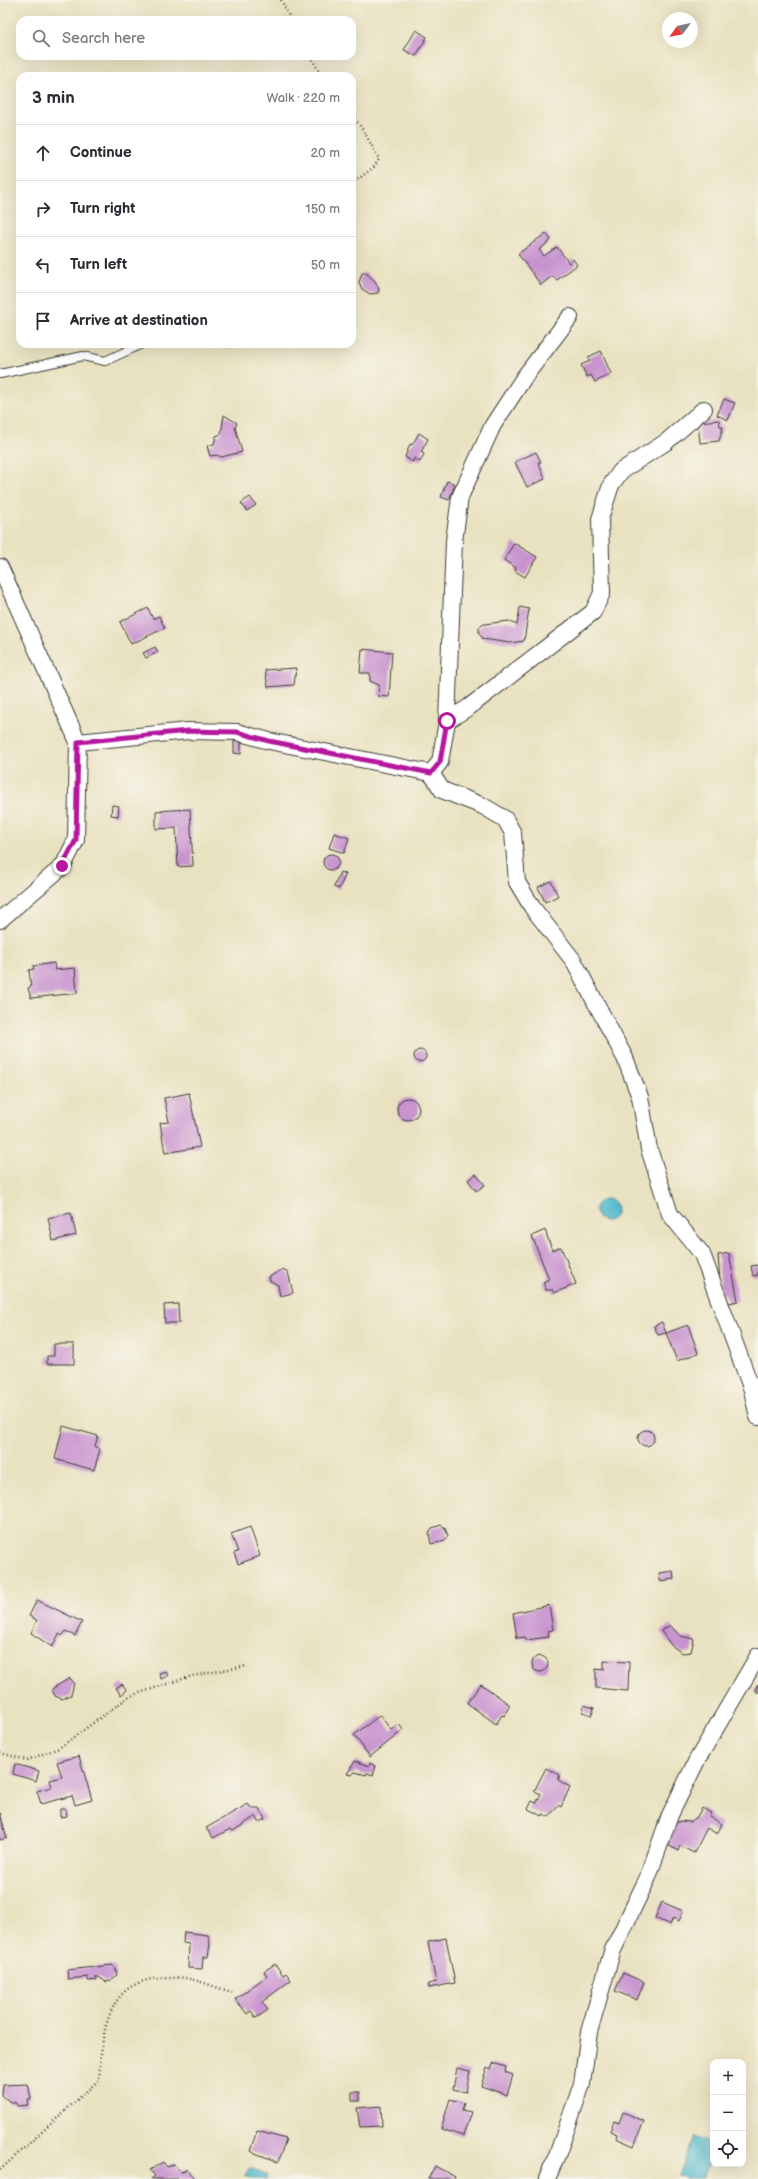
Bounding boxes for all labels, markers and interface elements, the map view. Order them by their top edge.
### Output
north arrow [662,12,698,48]
search box [16,16,356,60]
icon: search [30,27,52,49]
text: Search here [62,29,145,48]
text: 3 min [32,88,75,108]
text: Walk · 220 m [267,90,340,106]
icon: ahead [32,142,54,164]
text: Continue [70,143,132,162]
text: 20 m [310,145,340,161]
icon: right [32,198,54,220]
text: Turn right [70,199,135,218]
text: 150 m [306,201,340,217]
icon: left [32,254,54,276]
text: Turn left [70,255,127,274]
text: 50 m [311,257,340,273]
icon: arrive [32,310,54,332]
text: Arrive at destination [70,311,208,330]
route start [438,712,456,730]
route end [53,857,71,875]
map controls [710,2059,746,2167]
button: + [710,2059,746,2095]
button: − [710,2095,746,2131]
button: locate [710,2131,746,2167]

